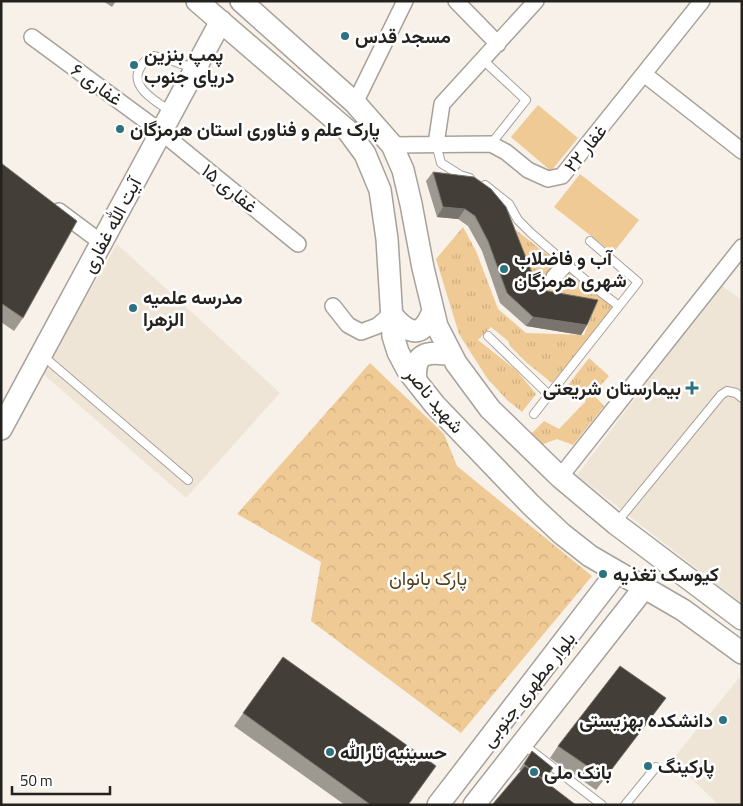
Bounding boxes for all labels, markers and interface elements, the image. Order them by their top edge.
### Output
place label: مسجد قدس [355,21,451,50]
marker: مسجد قدس [339,30,351,42]
place label: پمپ بنزین دریای جنوب [144,39,234,90]
street label: غفاری ۶ [65,55,129,112]
marker: پمپ بنزین دریای جنوب [128,59,140,71]
place label: پارک علم و فناوری استان هرمزگان [130,114,380,143]
street label: غفار ۲۲ [556,117,613,178]
marker: پارک علم و فناوری استان هرمزگان [114,123,126,135]
street label: غفاری ۱۵ [196,156,265,219]
street label: آیت الله غفاری [73,170,149,278]
place label: آب و فاضلاب شهری هرمزگان [514,243,627,294]
marker: آب و فاضلاب شهری هرمزگان [498,263,510,275]
place label: مدرسه علمیه الزهرا [143,282,243,333]
marker: مدرسه علمیه الزهرا [127,302,139,314]
street label: شهید ناصر [398,359,472,439]
place label: بیمارستان شریعتی [543,373,681,402]
marker: بیمارستان شریعتی [685,381,699,395]
place label: کیوسک تغذیه [613,559,719,588]
park label: پارک بانوان [389,563,467,592]
marker: کیوسک تغذیه [597,568,609,580]
street label: بلوار مطهری جنوبی [473,625,582,753]
place label: دانشکده بهزیستی [579,705,713,734]
marker: دانشکده بهزیستی [717,714,729,726]
place label: حسینیه ثارالله [340,737,447,766]
marker: حسینیه ثارالله [324,746,336,758]
place label: پارکینگ [658,751,714,780]
place label: بانک ملی [544,757,612,786]
marker: پارکینگ [642,760,654,772]
scale bar [12,764,110,796]
marker: بانک ملی [528,766,540,778]
text: 50 m [20,769,53,792]

